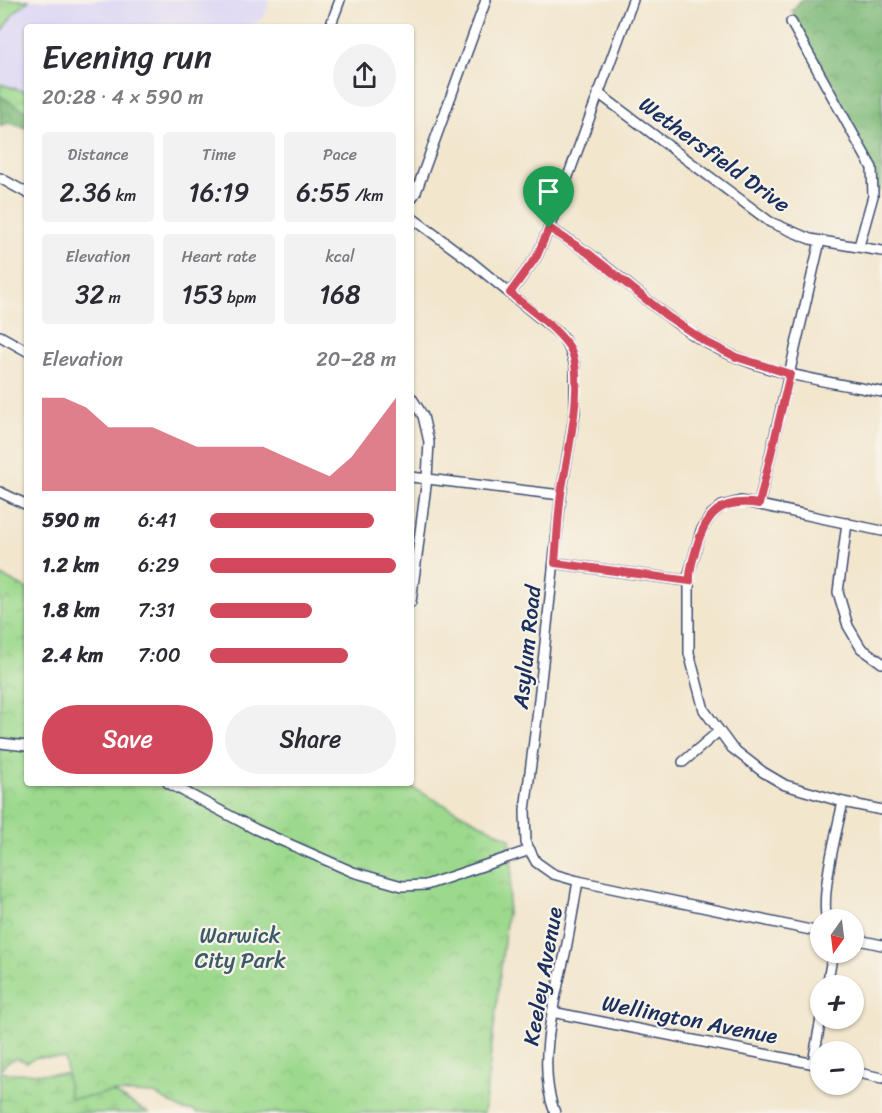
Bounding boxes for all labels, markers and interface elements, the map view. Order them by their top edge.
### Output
text: Evening run [42,28,212,86]
button: share [333,44,396,107]
text: 20:28 · 4 × 590 m [42,80,203,115]
street label: Wethersfield Drive [630,86,799,223]
text: Distance [68,140,128,169]
text: Time [202,140,236,169]
text: Pace [323,140,357,169]
pin [523,166,574,228]
text: 2.36 [60,169,111,215]
text: 16:19 [189,169,249,215]
text: 6:55 [296,169,351,215]
icon: arrive [532,175,565,208]
text: km [111,181,136,210]
text: /km [351,181,384,210]
text: Elevation [66,242,130,271]
text: Heart rate [181,242,257,271]
text: kcal [325,242,355,271]
text: 32 [75,271,104,317]
text: 153 [181,271,223,317]
text: 168 [319,271,361,317]
text: m [104,283,121,312]
text: bpm [223,283,257,312]
text: Elevation [42,342,123,377]
text: 20–28 m [316,342,396,377]
text: 590 m [42,503,100,538]
text: 6:41 [138,503,176,538]
text: 1.2 km [42,548,99,583]
text: 6:29 [138,548,179,583]
street label: Asylum Road [501,582,553,712]
text: 1.8 km [42,593,100,628]
text: 7:31 [138,593,175,628]
text: 2.4 km [42,638,103,673]
text: 7:00 [138,638,181,673]
button: Save [42,705,213,774]
button: Share [225,705,396,774]
street label: Keeley Avenue [511,903,574,1049]
north arrow [810,909,864,963]
map controls [810,909,864,1095]
park label: Warwick City Park [194,916,286,980]
button: + [810,975,864,1029]
street label: Wellington Avenue [599,983,782,1056]
button: − [810,1041,864,1095]

